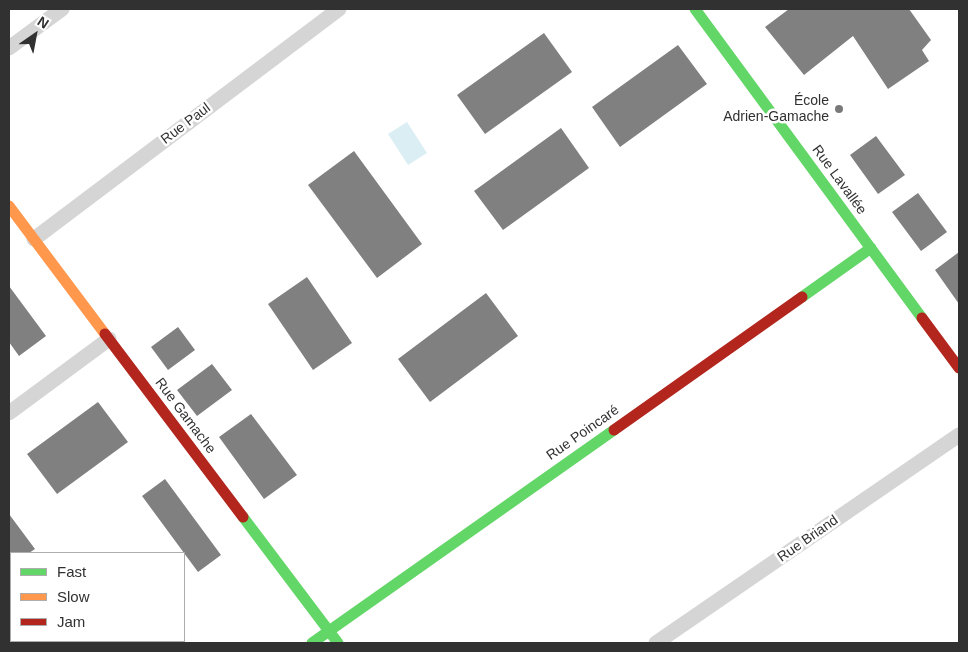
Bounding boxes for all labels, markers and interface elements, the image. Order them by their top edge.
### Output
north arrow [10,10,60,60]
text: N [35,13,52,32]
place label: École Adrien-Gamache [723,93,829,125]
street label: Rue Paul [158,100,214,148]
marker: École Adrien-Gamache [833,103,845,115]
street label: Rue Lavallée [808,142,870,218]
street label: Rue Gamache [151,375,219,457]
street label: Rue Poincaré [543,402,623,464]
street label: Rue Briand [774,512,842,566]
legend [10,552,185,642]
text: Fast [57,563,86,580]
text: Slow [57,588,90,605]
text: Jam [57,613,85,630]

